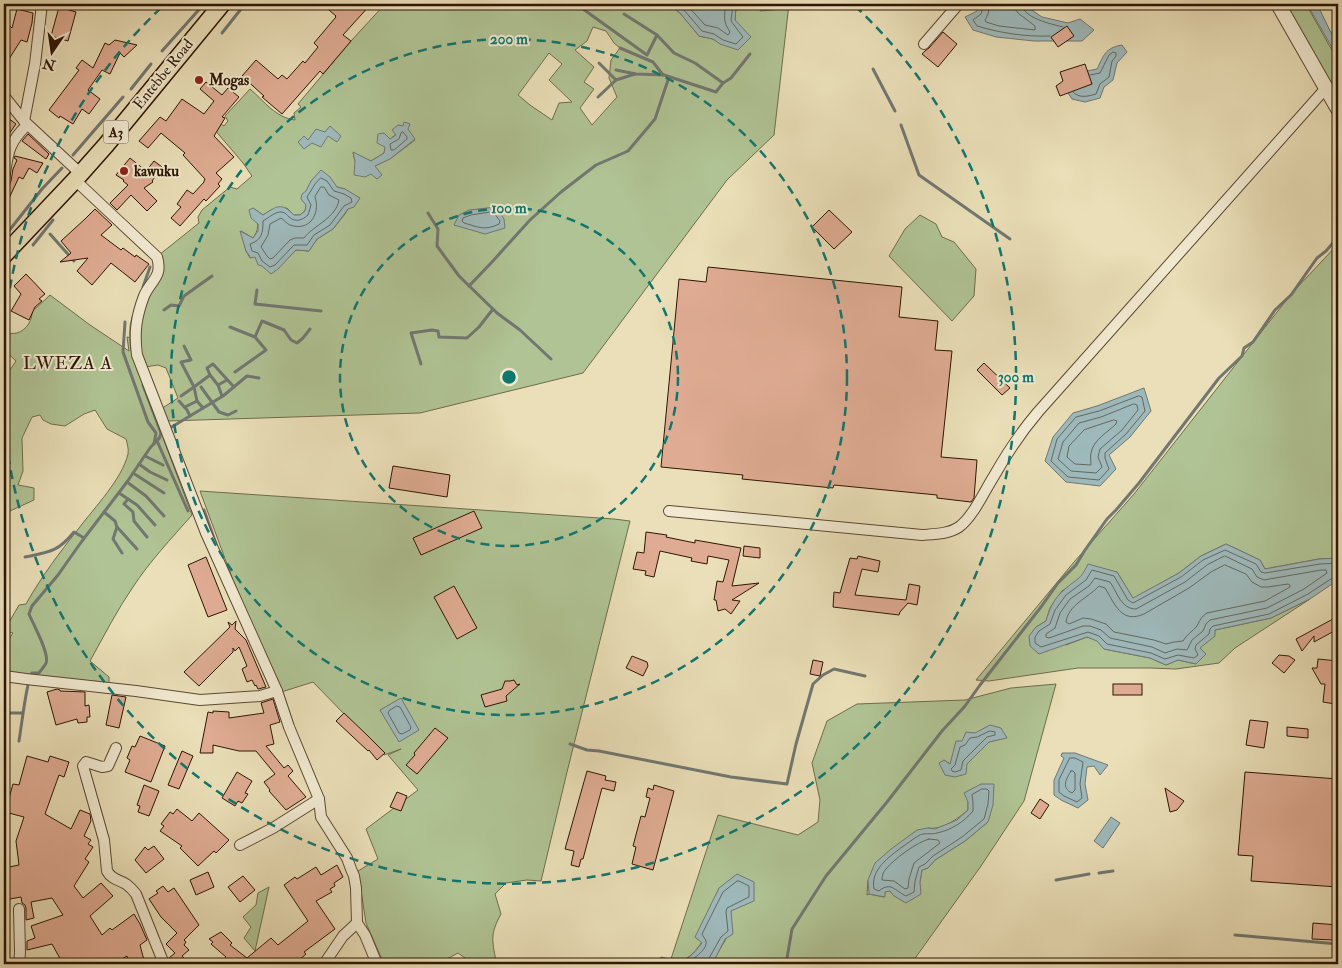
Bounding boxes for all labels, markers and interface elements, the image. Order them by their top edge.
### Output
north arrow [28,28,78,78]
text: 200 m [490,30,528,49]
street label: Entebbe Road [129,35,198,113]
text: N [41,54,58,74]
place label: Mogas [208,71,249,91]
marker: Mogas [193,74,205,86]
road number: A3 [104,120,128,144]
place label: kawuku [133,162,179,181]
marker: kawuku [118,165,130,177]
text: 100 m [491,199,527,218]
district label: LWEZA A [23,352,113,375]
centre of rings [500,368,518,386]
text: 300 m [998,368,1034,387]

